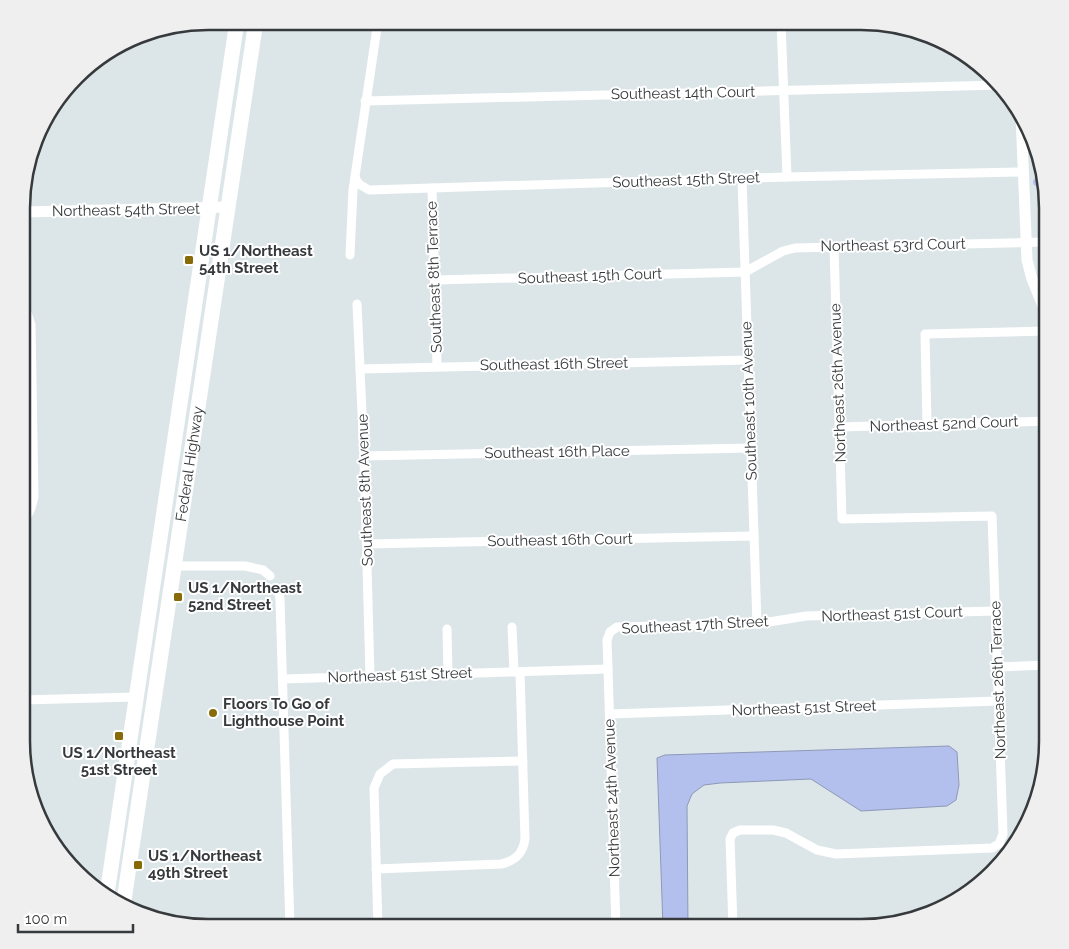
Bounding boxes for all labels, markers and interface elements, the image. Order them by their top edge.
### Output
street label: Southeast 14th Court [611,83,755,103]
street label: Southeast 15th Street [612,168,760,192]
street label: Northeast 54th Street [52,200,200,220]
street label: Southeast 8th Terrace [422,201,446,353]
street label: Northeast 53rd Court [820,235,966,255]
place label: US 1/Northeast 54th Street [199,242,313,277]
marker: US 1/Northeast 54th Street [183,254,195,266]
street label: Southeast 15th Court [518,264,662,288]
street label: Northeast 26th Avenue [826,303,850,463]
street label: Southeast 10th Avenue [737,321,761,481]
street label: Southeast 16th Street [480,354,628,374]
street label: Federal Highway [172,405,207,523]
street label: Northeast 52nd Court [869,412,1019,436]
street label: Southeast 8th Avenue [353,413,377,566]
street label: Southeast 16th Place [484,442,630,462]
street label: Southeast 16th Court [487,530,633,550]
place label: US 1/Northeast 52nd Street [188,579,302,614]
marker: US 1/Northeast 52nd Street [172,591,184,603]
street label: Northeast 26th Terrace [986,600,1010,759]
street label: Northeast 51st Court [821,603,963,625]
street label: Southeast 17th Street [621,612,769,638]
street label: Northeast 51st Street [327,663,473,687]
place label: Floors To Go of Lighthouse Point [223,695,344,730]
street label: Northeast 51st Street [731,696,877,720]
marker: Floors To Go of Lighthouse Point [207,707,219,719]
street label: Northeast 24th Avenue [600,718,624,877]
marker: US 1/Northeast 51st Street [113,730,125,742]
place label: US 1/Northeast 51st Street [62,744,176,779]
place label: US 1/Northeast 49th Street [148,847,262,882]
marker: US 1/Northeast 49th Street [132,859,144,871]
scale bar [18,902,132,934]
text: 100 m [25,910,67,928]

